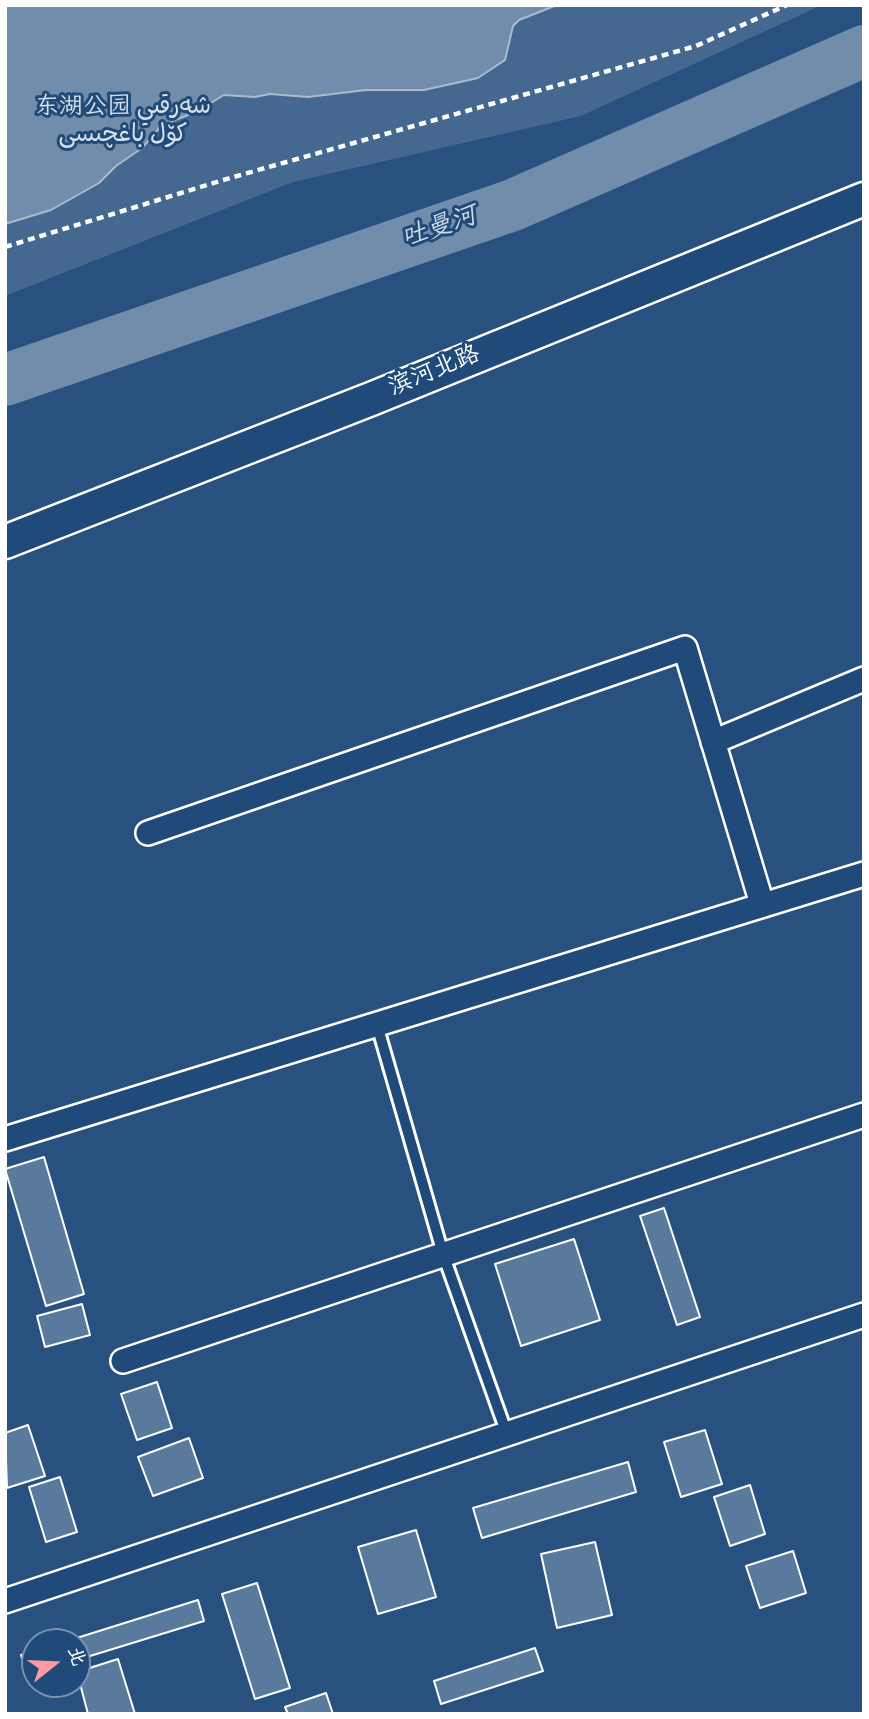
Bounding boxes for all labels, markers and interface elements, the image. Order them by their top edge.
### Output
park label: 东湖公园 شەرقىي كۆل باغچىسى [35,95,211,151]
water label: 吐曼河 [398,203,482,257]
street label: 滨河北路 [385,342,485,404]
north arrow [21,1628,91,1698]
text: 北 [61,1644,88,1670]

